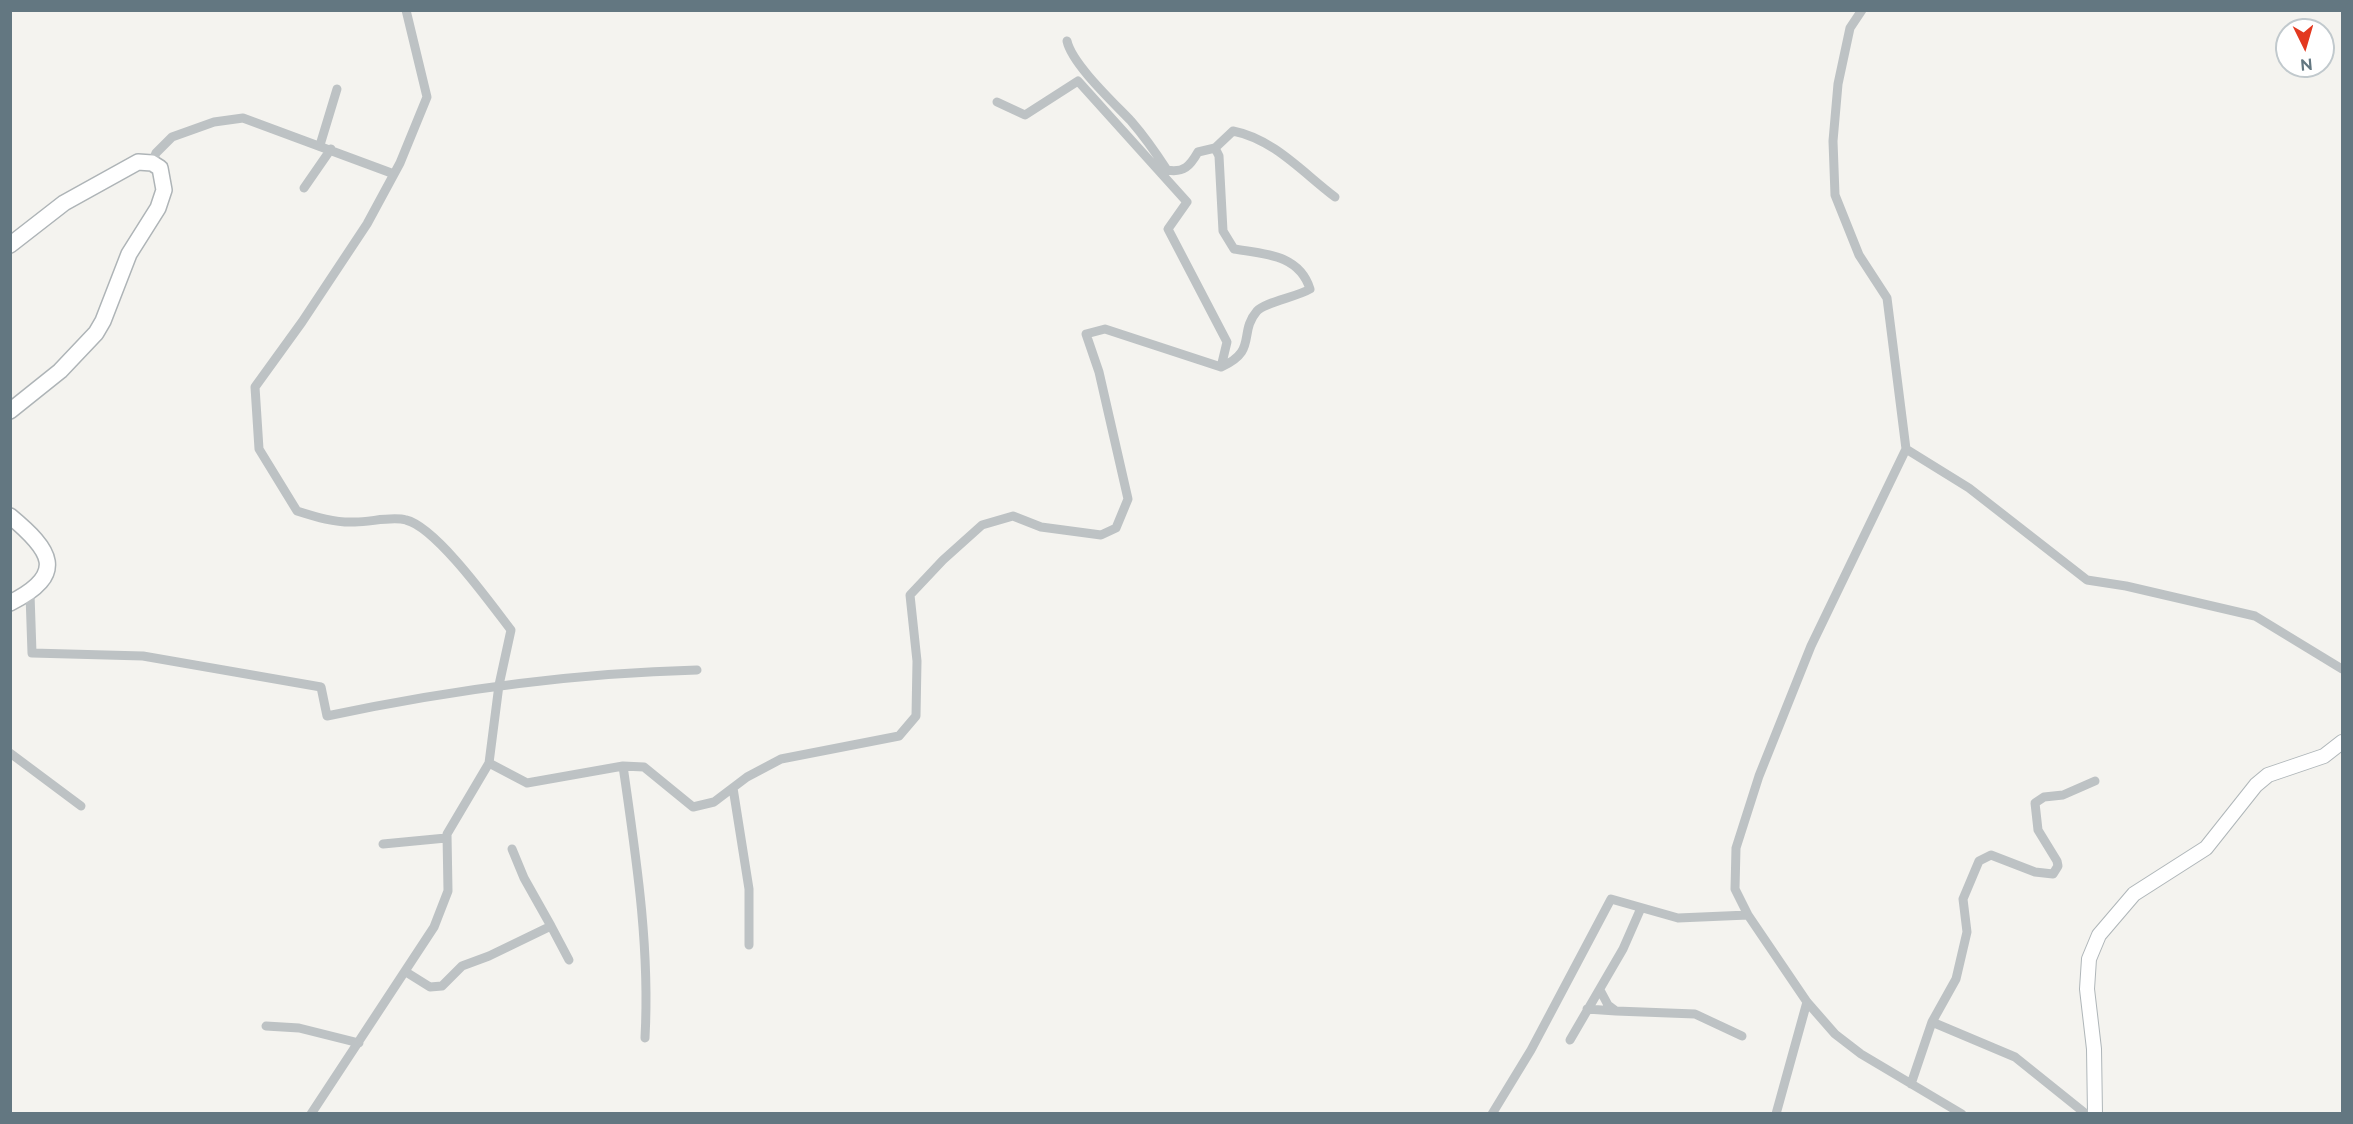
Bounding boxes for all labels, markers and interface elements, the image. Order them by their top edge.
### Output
north arrow [2275,18,2335,78]
text: N [2300,54,2313,74]

